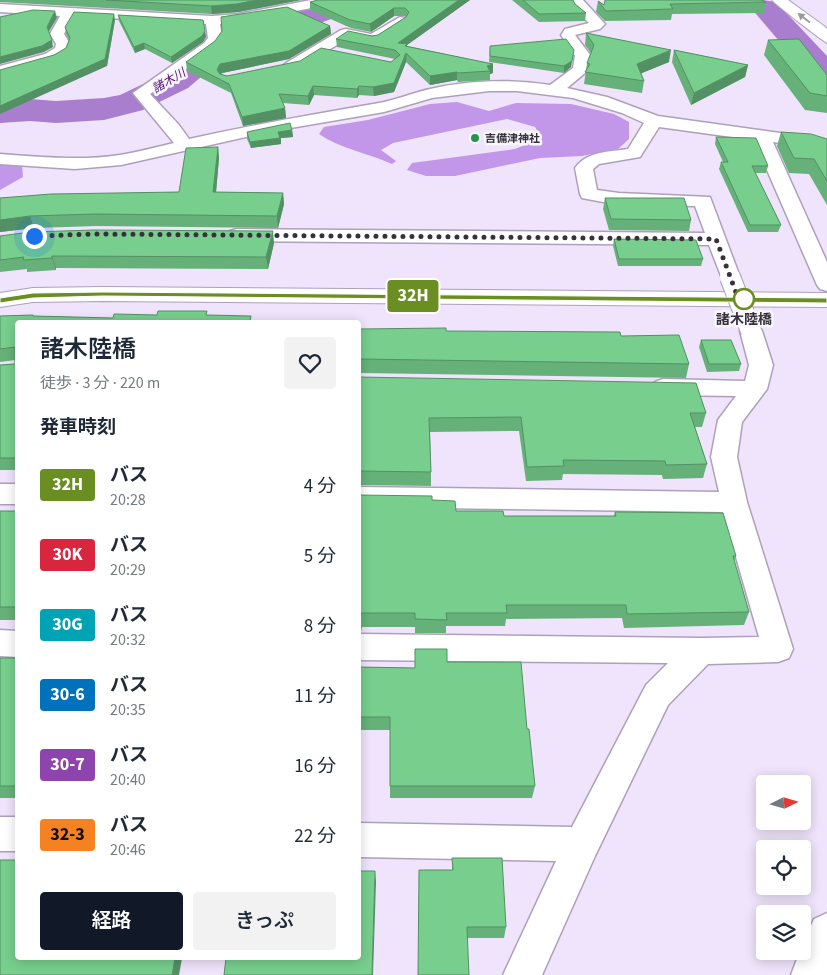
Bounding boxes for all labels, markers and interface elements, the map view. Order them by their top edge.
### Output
one-way arrow [797,13,811,23]
water label: 諸木川 [149,63,191,98]
place label: 吉備津神社 [485,131,540,146]
marker: 吉備津神社 [469,132,481,144]
your location [22,224,47,249]
line badge: 32H [384,280,442,312]
text: 32H [397,283,429,308]
marker: 諸木陸橋 [733,288,755,310]
place label: 諸木陸橋 [716,310,772,330]
text: 諸木陸橋 [40,332,136,367]
button: heart [284,337,336,389]
text: 徒歩 · 3 分 · 220 m [40,372,160,394]
text: 発車時刻 [40,414,116,441]
text: バス [110,462,148,489]
text: 32H [52,472,83,497]
text: 4 分 [304,473,336,500]
text: 20:28 [110,489,146,511]
text: バス [110,532,148,559]
text: 30K [52,542,83,567]
text: 5 分 [304,543,336,570]
text: 20:29 [110,559,146,581]
text: バス [110,602,148,629]
text: 30G [52,612,83,637]
text: 8 分 [304,613,336,640]
text: 20:32 [110,629,146,651]
text: バス [110,672,148,699]
text: 30-6 [50,682,85,707]
text: 11 分 [294,683,336,710]
text: 20:35 [110,699,146,721]
text: バス [110,742,148,769]
text: 30-7 [50,752,85,777]
text: 16 分 [294,753,336,780]
text: 20:40 [110,769,146,791]
north arrow [756,775,811,830]
map controls [756,775,811,960]
text: バス [110,812,148,839]
text: 32-3 [50,822,85,847]
text: 22 分 [294,823,336,850]
text: 20:46 [110,839,146,861]
button: locate [756,840,811,895]
button: 経路 [40,892,183,950]
button: きっぷ [193,892,336,950]
button: layers [756,905,811,960]

